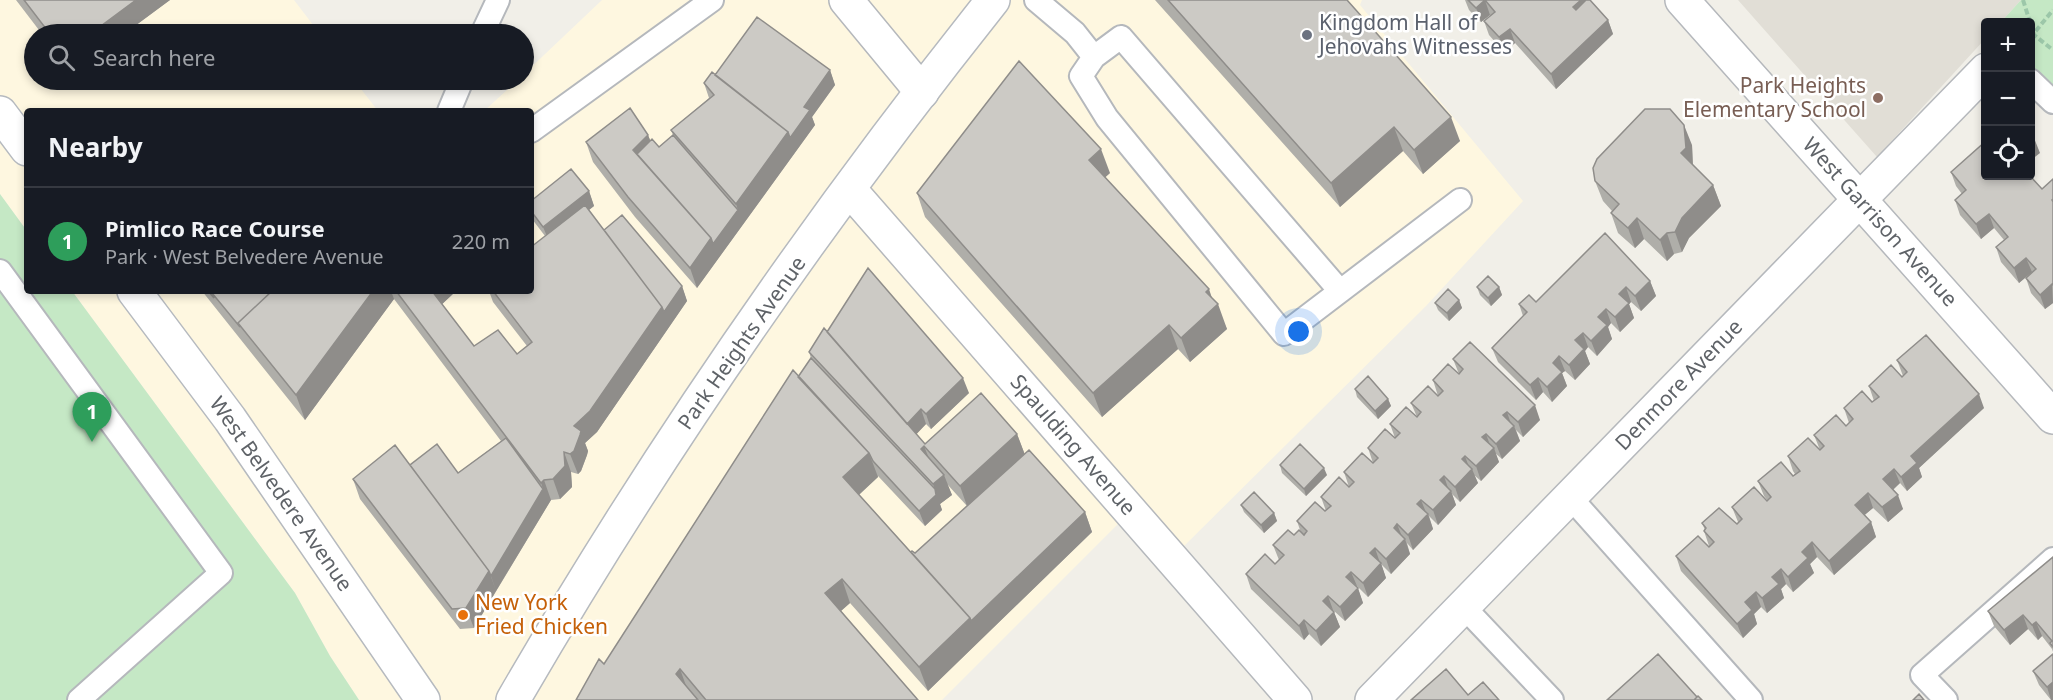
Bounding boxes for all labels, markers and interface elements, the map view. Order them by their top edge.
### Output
place label: Kingdom Hall of Jehovahs Witnesses [1317,8,1512,60]
map controls [1981,18,2035,180]
button: + [1981,18,2035,72]
search box [24,24,534,90]
marker: Kingdom Hall of Jehovahs Witnesses [1300,28,1314,42]
icon: search [45,41,78,74]
text: Search here [93,42,215,72]
place label: Park Heights Elementary School [1683,71,1866,123]
button: − [1981,72,2035,126]
marker: Park Heights Elementary School [1871,91,1885,105]
button: locate [1981,126,2035,180]
text: Nearby [48,129,143,165]
street label: West Garrison Avenue [1797,131,1964,312]
text: Pimlico Race Course [105,213,325,243]
text: 1 [62,228,73,255]
text: 220 m [452,228,510,255]
text: Park · West Belvedere Avenue [105,243,384,270]
street label: Park Heights Avenue [671,250,812,435]
street label: Denmore Avenue [1609,313,1748,456]
your location [1284,317,1313,346]
street label: Spaulding Avenue [1005,368,1143,521]
street label: West Belvedere Avenue [204,391,360,596]
pin: 1 [72,392,112,442]
place label: New York Fried Chicken [475,588,608,640]
marker: New York Fried Chicken [456,608,470,622]

